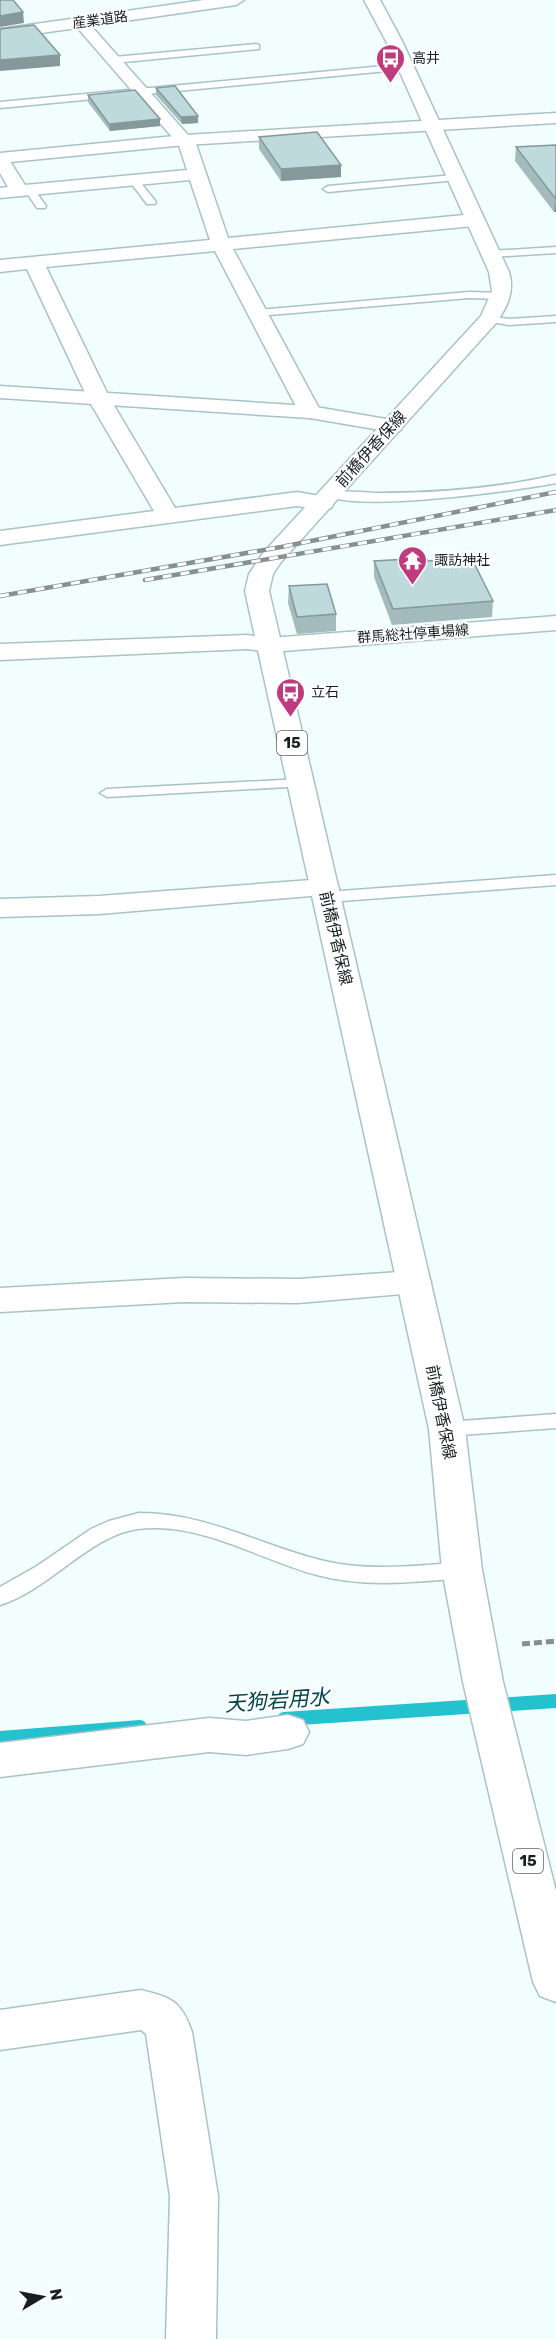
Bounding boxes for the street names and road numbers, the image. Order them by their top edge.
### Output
street label: 産業道路 [71,8,129,32]
street label: 前橋伊香保線 [332,407,410,491]
street label: 群馬総社停車場線 [357,622,469,646]
road number: 15 [277,731,307,755]
street label: 前橋伊香保線 [316,889,356,987]
street label: 前橋伊香保線 [423,1363,459,1461]
road number: 15 [513,1849,543,1873]

